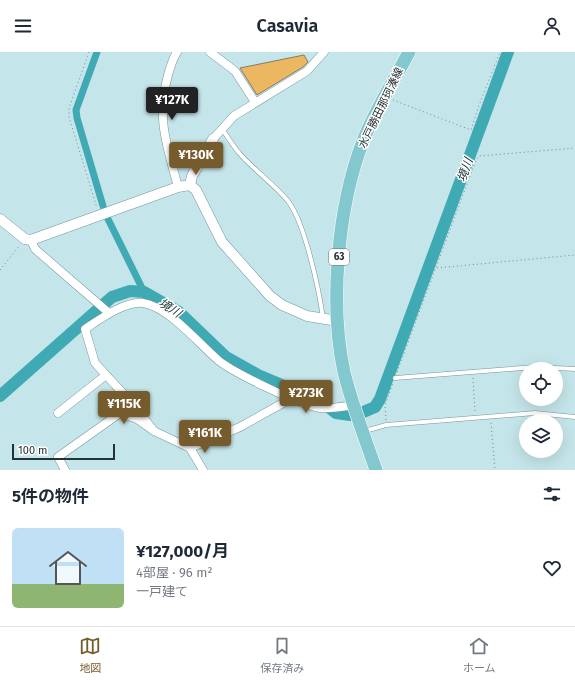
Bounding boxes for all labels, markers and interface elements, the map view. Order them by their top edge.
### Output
icon: menu [12,15,34,37]
text: Casavia [257,15,318,37]
icon: person [541,15,563,37]
street label: 水戸勝田那珂湊線 [356,66,406,150]
pin: ¥127K [144,87,200,121]
text: ¥127K [155,92,189,107]
pin: ¥130K [168,142,224,176]
text: ¥130K [178,147,214,162]
water label: 境川 [454,154,476,184]
road number: 63 [329,249,349,265]
water label: 境川 [156,296,186,321]
map controls [519,362,563,458]
button: locate [519,362,563,406]
pin: ¥273K [278,380,334,414]
text: ¥273K [289,385,323,400]
pin: ¥115K [96,391,152,425]
text: ¥115K [107,396,141,411]
button: layers [519,414,563,458]
pin: ¥161K [177,420,233,454]
text: ¥161K [188,425,222,440]
scale bar [12,442,115,461]
text: 100 m [18,444,47,457]
icon: filters [541,483,563,505]
text: 5件の物件 [12,486,89,507]
text: ¥127,000/月 [136,541,229,562]
icon: home [44,544,92,592]
icon: heart [541,557,563,579]
text: 4部屋 · 96 m² [136,565,212,580]
text: 一戸建て [136,584,188,599]
tab: 地図 [79,635,101,675]
tab: 保存済み [260,635,304,675]
tab: ホーム [463,635,496,675]

